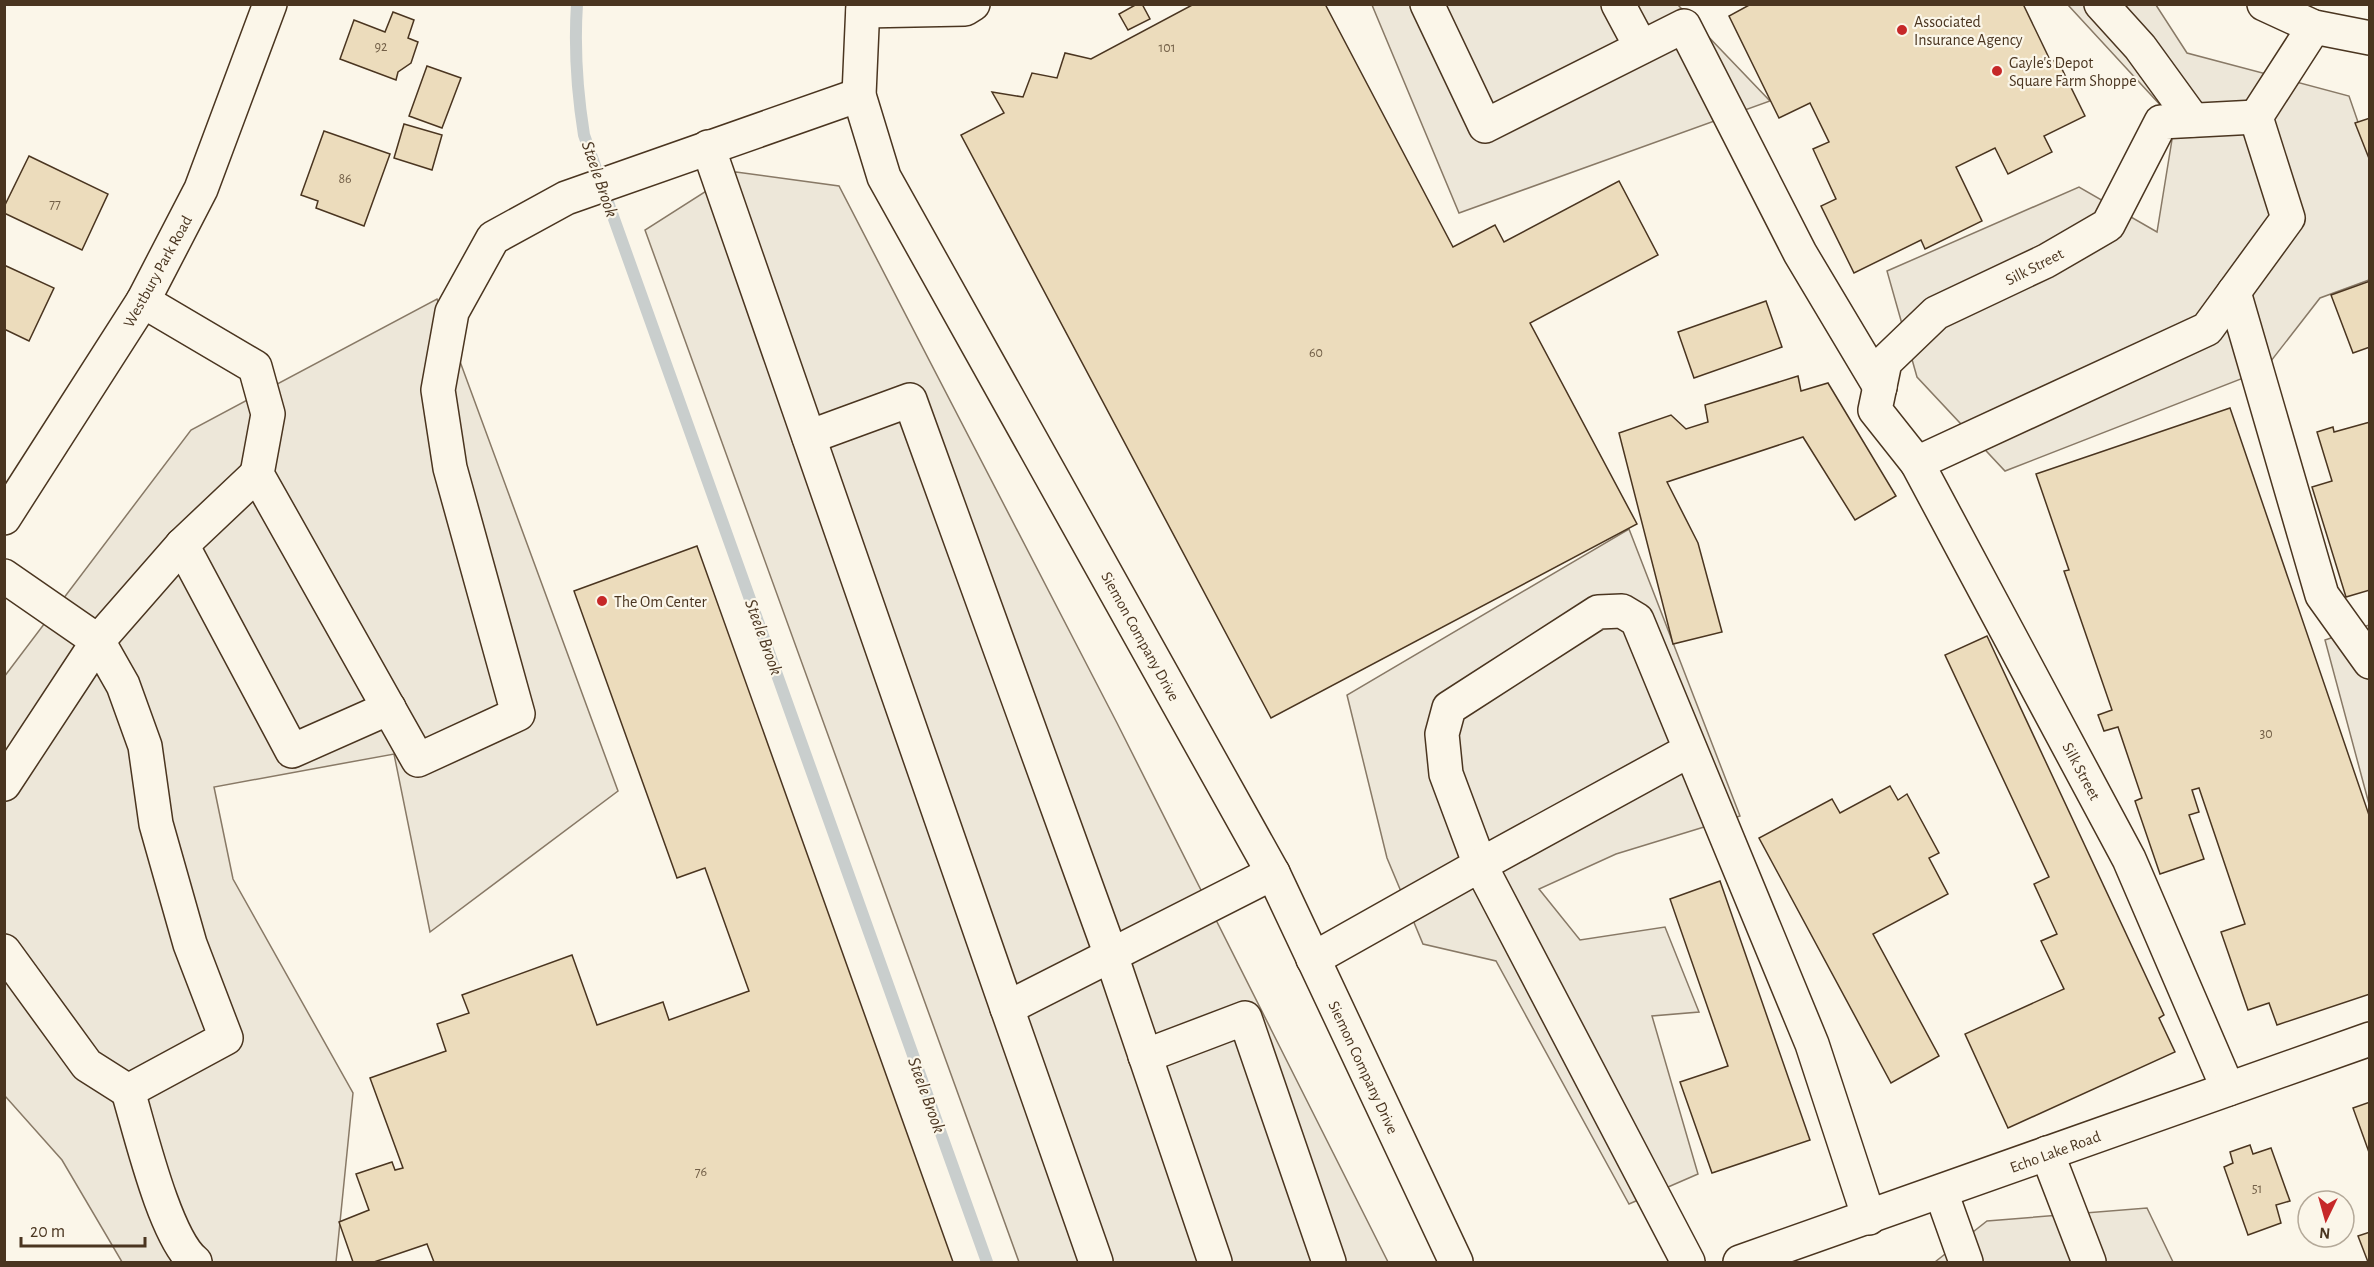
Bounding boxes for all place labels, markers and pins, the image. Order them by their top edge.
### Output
place label: Associated Insurance Agency [1914,14,2023,49]
marker: Associated Insurance Agency [1895,23,1909,37]
place label: Gayle's Depot Square Farm Shoppe [2009,55,2137,89]
marker: Gayle's Depot Square Farm Shoppe [1990,64,2004,78]
marker: The Om Center [595,594,609,608]
place label: The Om Center [614,594,708,610]

